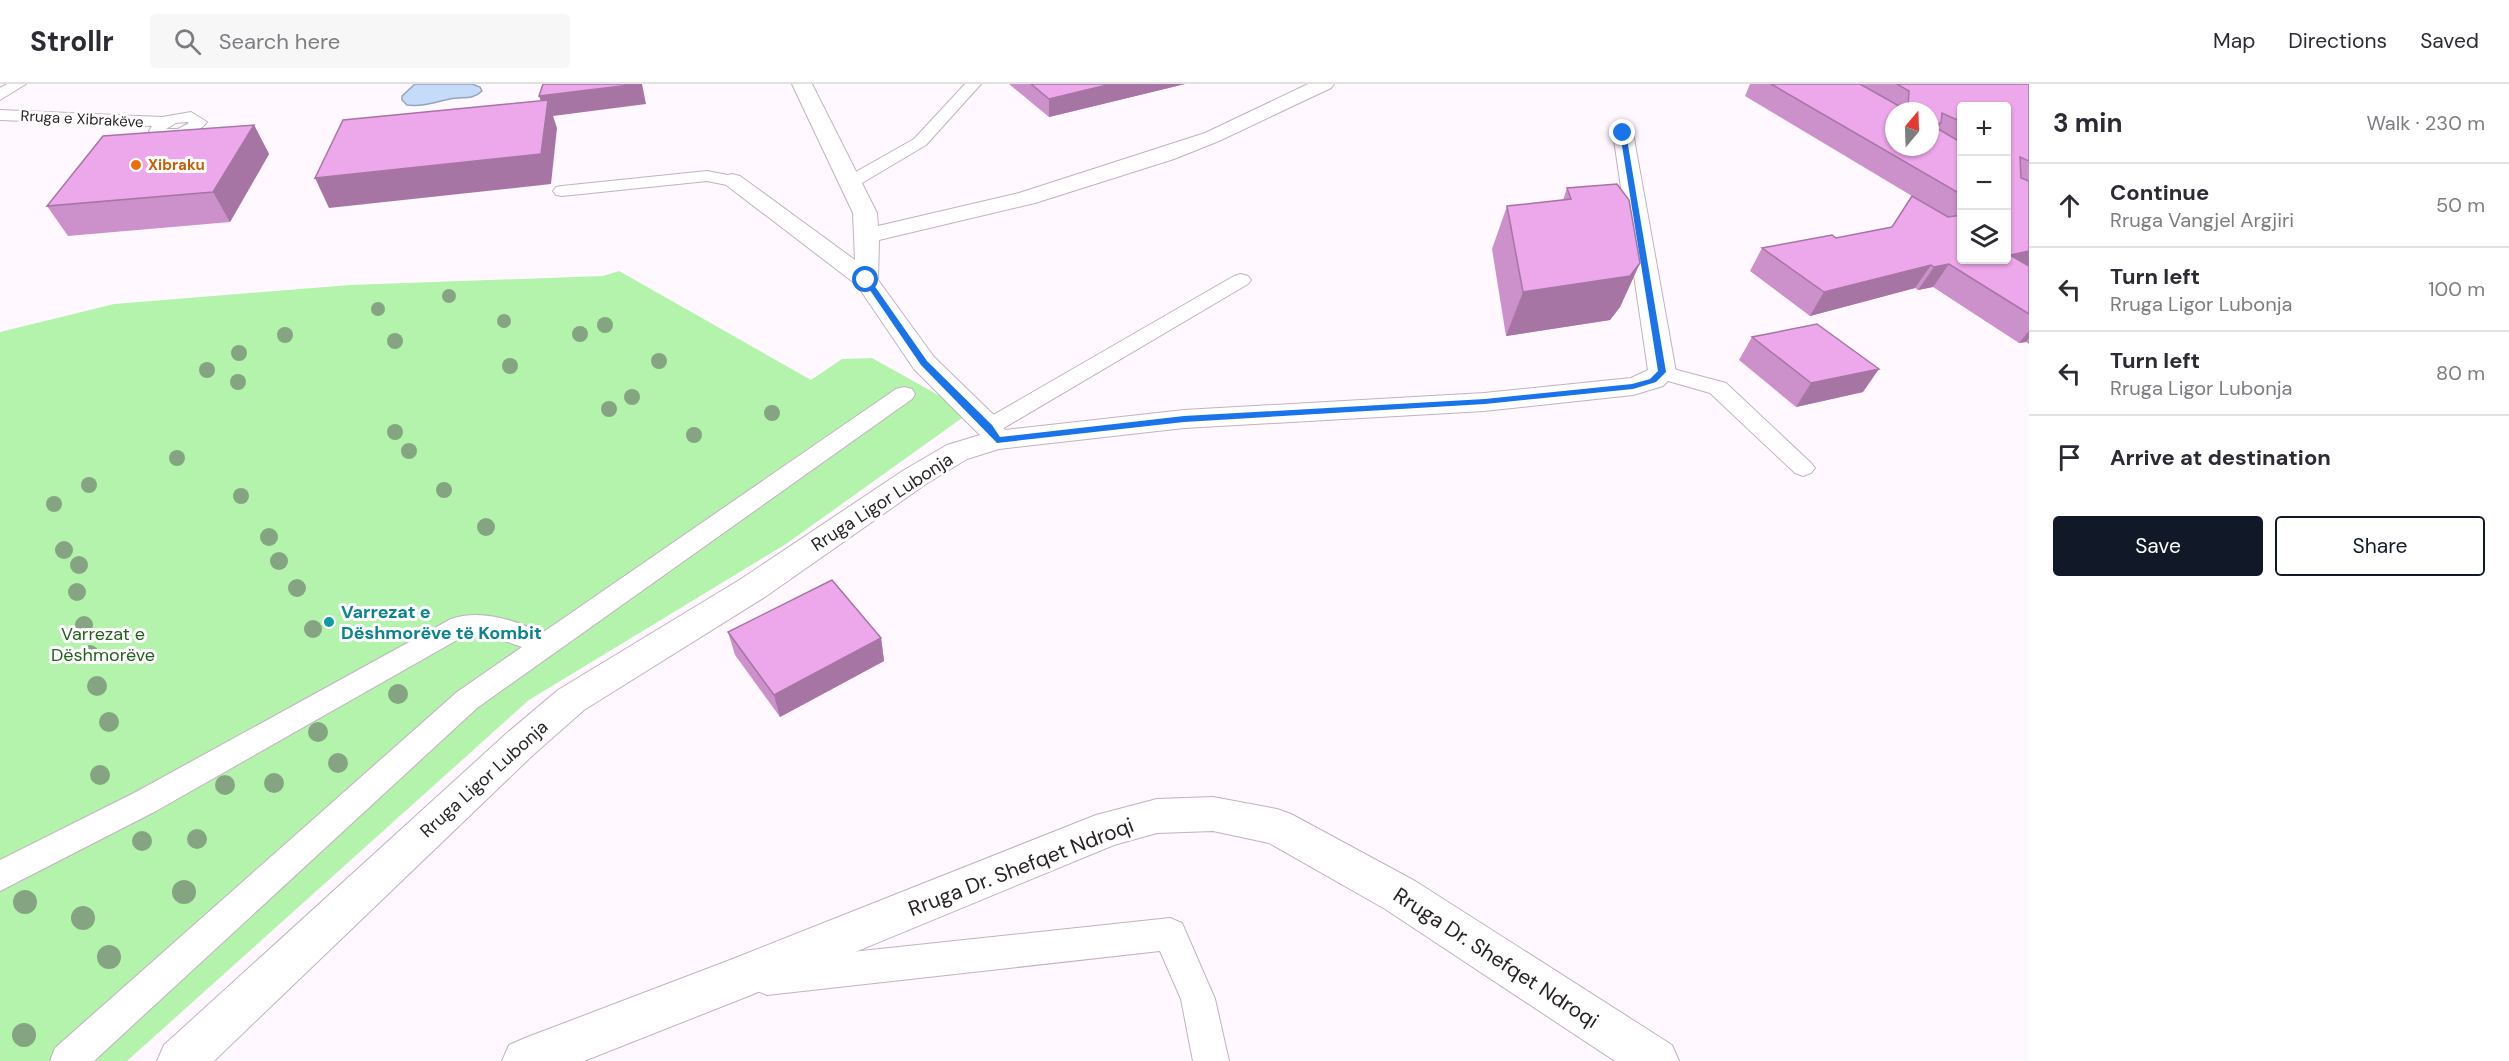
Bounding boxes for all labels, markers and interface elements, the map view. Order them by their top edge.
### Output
search box [150,14,570,68]
text: Strollr [30,23,114,60]
icon: search [171,25,204,58]
text: Search here [219,27,340,56]
text: Map [2213,27,2255,55]
text: Directions [2288,27,2387,55]
text: Saved [2420,27,2479,55]
north arrow [1885,102,1939,156]
map controls [1957,102,2011,264]
button: + [1957,102,2011,156]
street label: Rruga e Xibrakëve [20,106,144,132]
text: 3 min [2053,106,2122,140]
text: Walk · 230 m [2366,110,2485,136]
route end [1609,119,1635,145]
place label: Xibraku [148,155,205,175]
button: − [1957,156,2011,210]
marker: Xibraku [129,158,143,172]
text: Continue [2110,178,2209,207]
icon: ahead [2053,189,2086,222]
text: 50 m [2436,192,2485,218]
text: Rruga Vangjel Argjiri [2110,207,2294,233]
button: layers [1957,210,2011,264]
text: Turn left [2110,262,2200,291]
route start [852,266,878,292]
icon: left [2053,273,2086,306]
text: 100 m [2428,276,2485,302]
text: Rruga Ligor Lubonja [2110,291,2292,317]
text: Turn left [2110,346,2200,375]
icon: left [2053,357,2086,390]
text: 80 m [2436,360,2485,386]
text: Rruga Ligor Lubonja [2110,375,2292,401]
icon: arrive [2053,441,2086,474]
text: Arrive at destination [2110,443,2331,472]
street label: Rruga Ligor Lubonja [807,447,957,557]
button: Save [2053,516,2263,576]
button: Share [2275,516,2485,576]
place label: Varrezat e Dëshmorëve të Kombit [341,600,542,645]
marker: Varrezat e Dëshmorëve të Kombit [322,615,336,629]
park label: Varrezat e Dëshmorëve [51,622,155,667]
street label: Rruga Ligor Lubonja [415,715,553,843]
street label: Rruga Dr. Shefqet Ndroqi [904,811,1138,923]
street label: Rruga Dr. Shefqet Ndroqi [1388,881,1604,1035]

